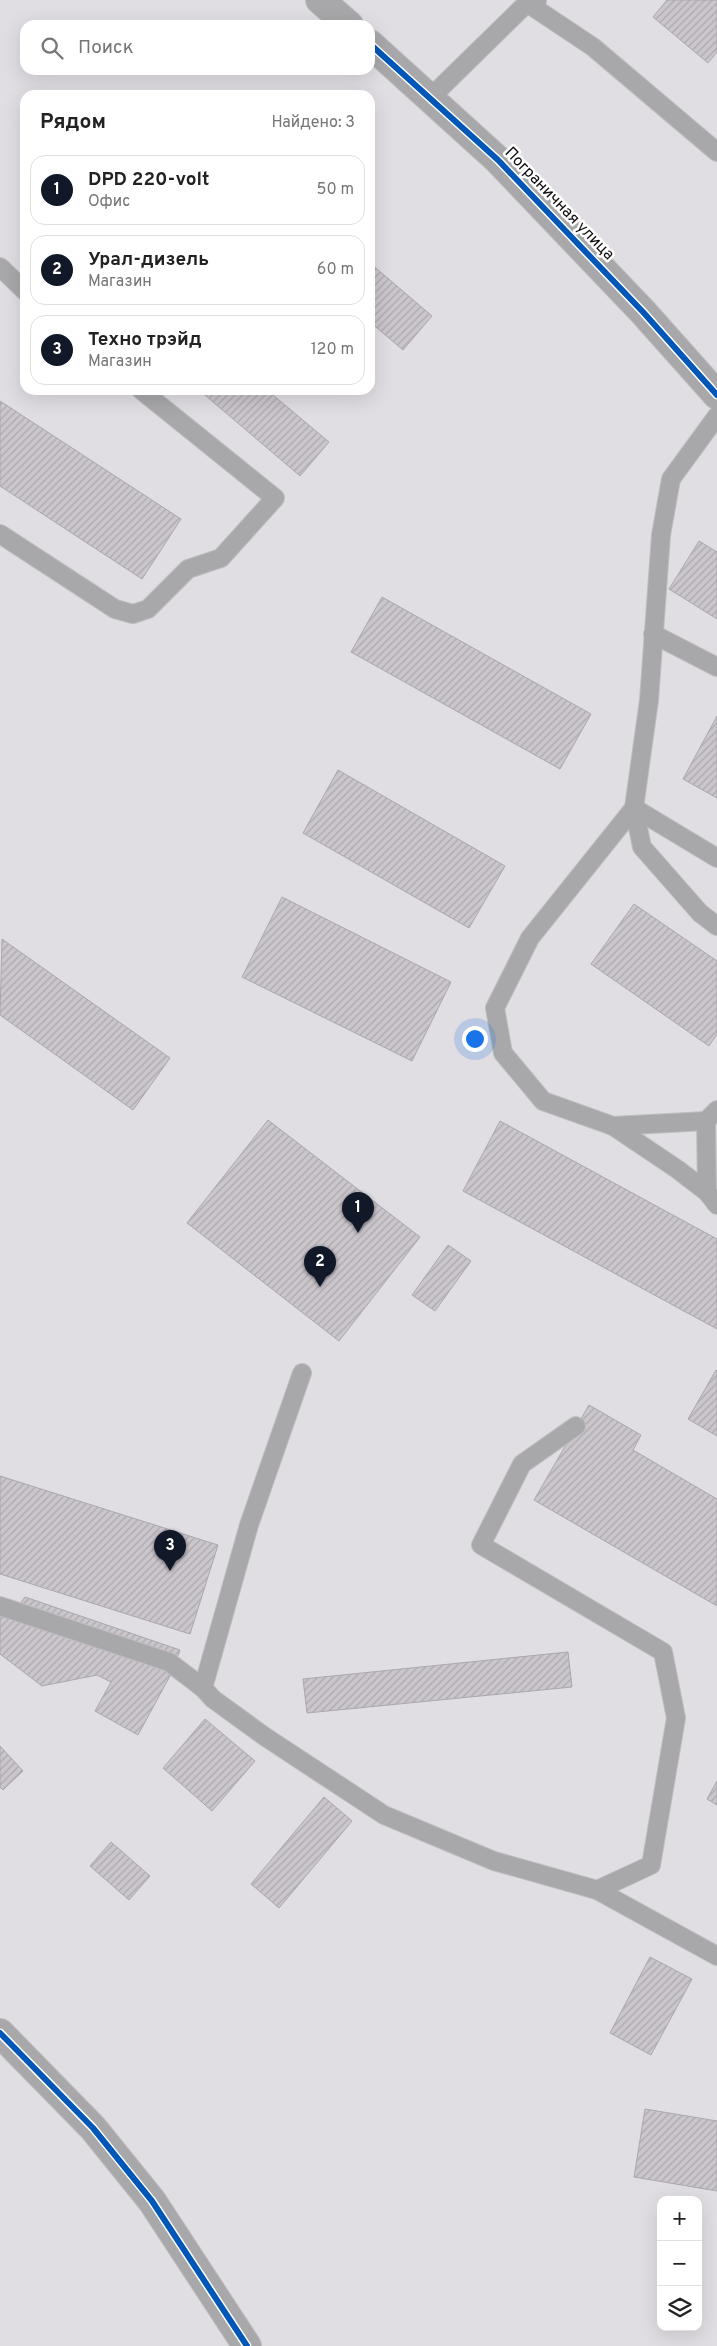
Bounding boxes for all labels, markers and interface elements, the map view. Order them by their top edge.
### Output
search box [20,20,375,75]
icon: search [38,34,66,62]
text: Поиск [78,36,134,60]
text: Рядом [40,109,106,136]
text: Найдено: 3 [271,113,355,133]
street label: Пограничная улица [500,143,618,265]
text: DPD 220-volt [88,168,210,192]
text: 1 [54,180,60,200]
text: 50 m [317,180,354,200]
text: Офис [88,192,130,212]
text: Урал-дизель [88,248,209,272]
text: 2 [52,260,62,280]
text: 60 m [317,260,354,280]
text: Магазин [88,272,152,292]
text: Техно трэйд [88,328,202,352]
text: 3 [52,340,62,360]
text: 120 m [311,340,354,360]
text: Магазин [88,352,152,372]
your location [462,1026,488,1052]
pin: 1 [342,1192,374,1233]
pin: 2 [304,1246,336,1287]
pin: 3 [154,1530,186,1571]
map controls [657,2196,702,2331]
button: + [657,2196,702,2241]
button: − [657,2241,702,2286]
button: layers [657,2286,702,2331]

